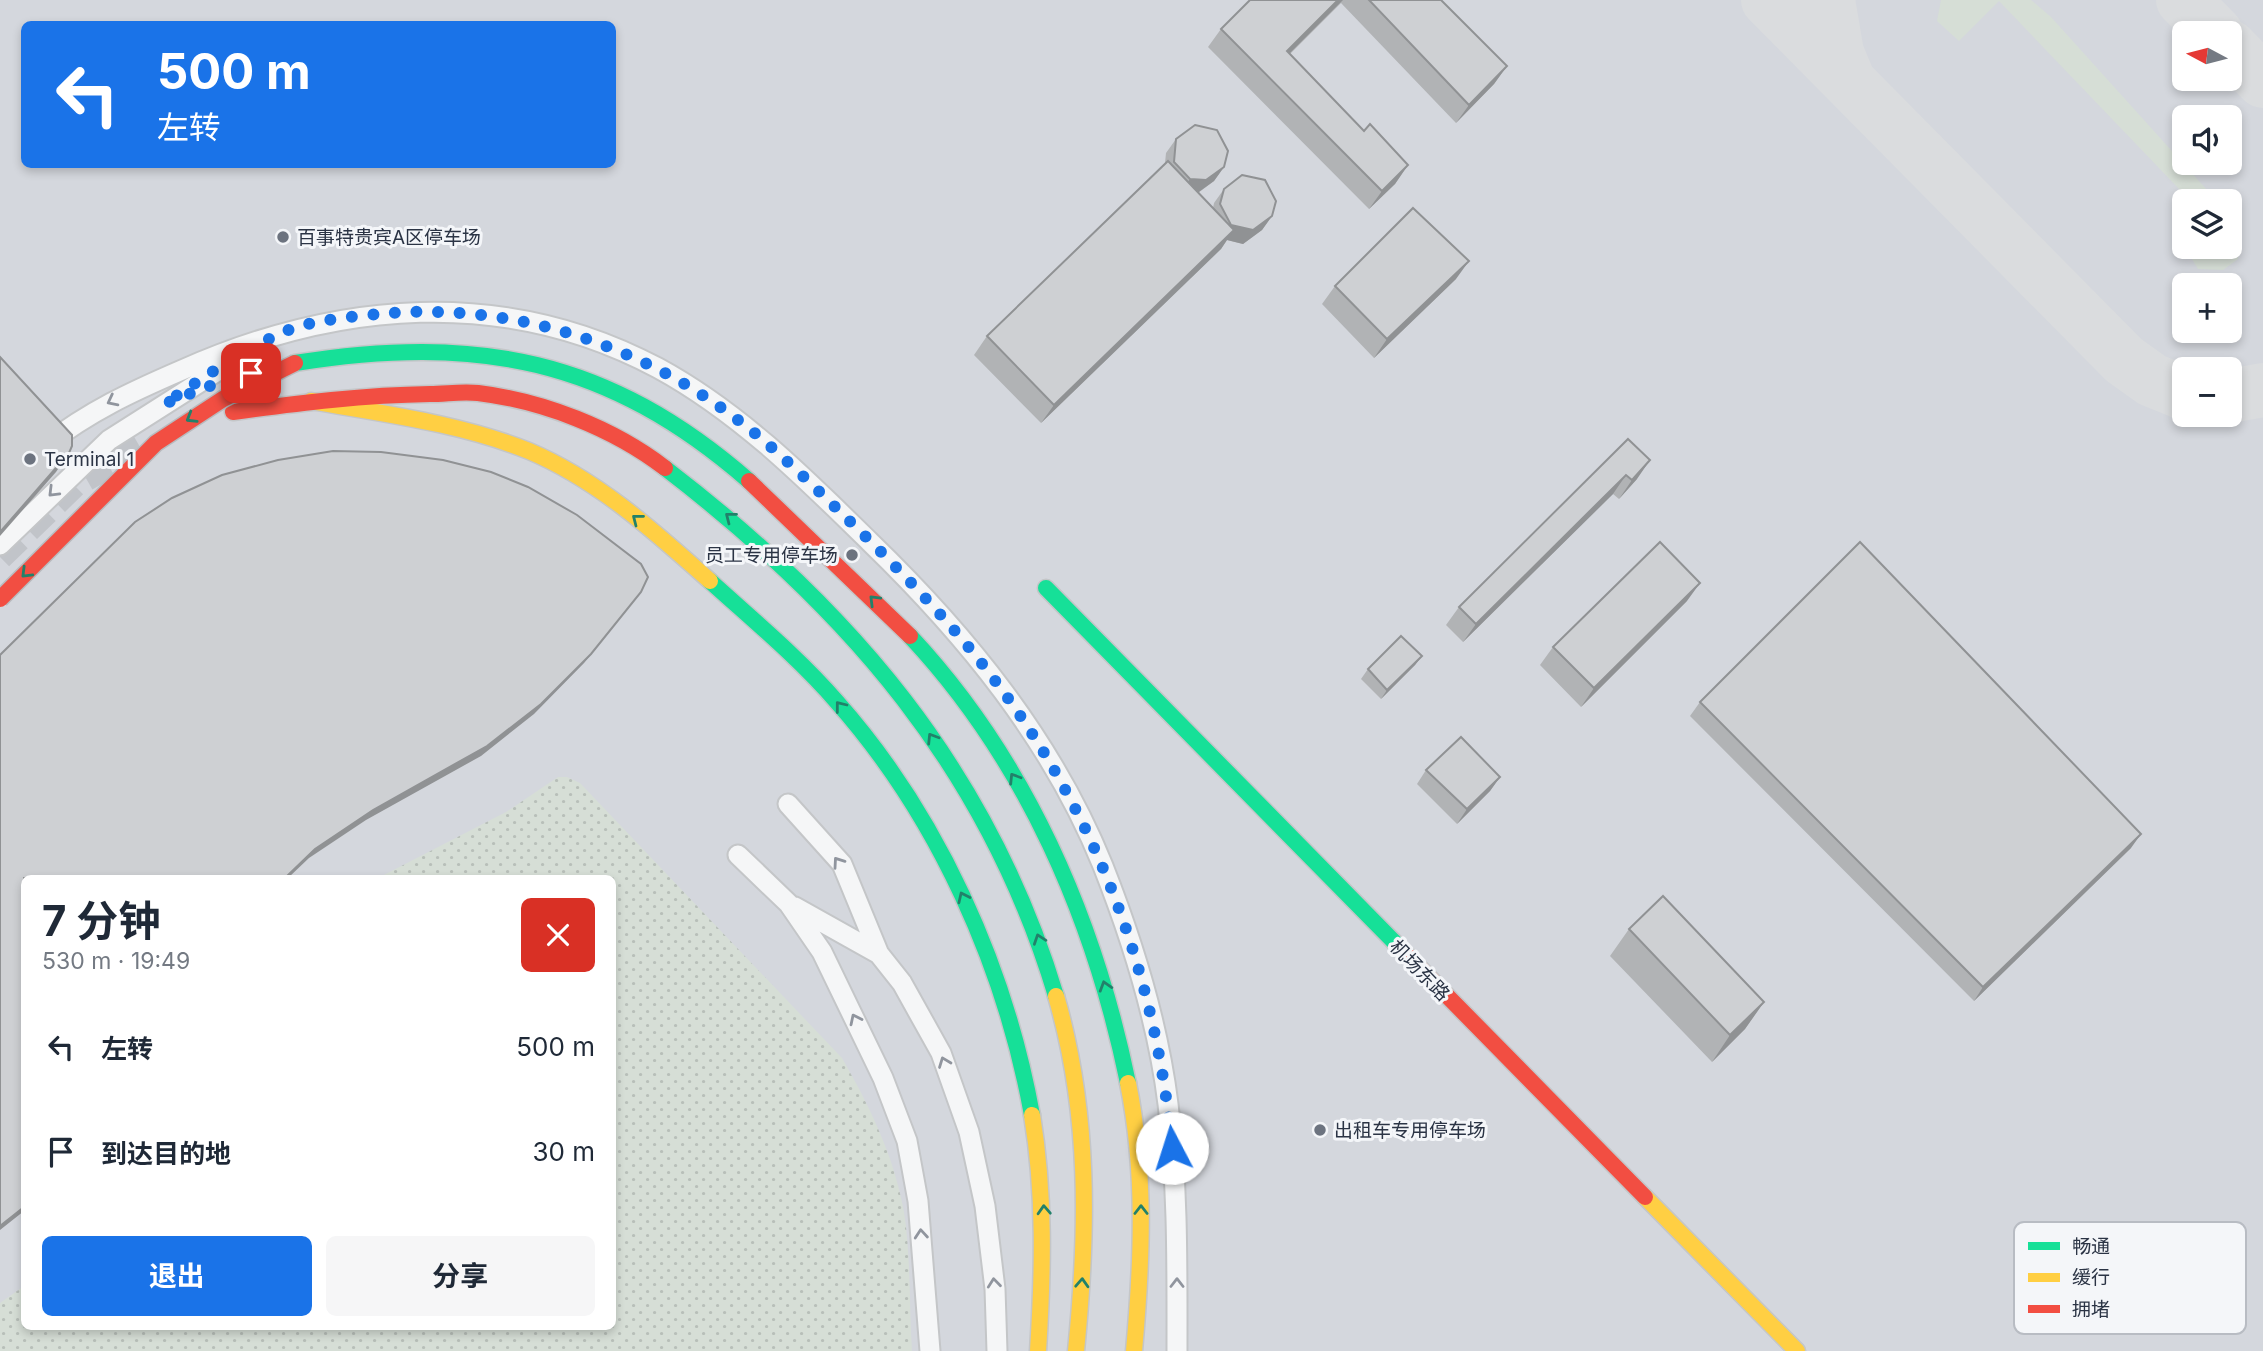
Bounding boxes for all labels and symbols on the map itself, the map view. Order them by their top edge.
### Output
north arrow [2172,21,2242,91]
place label: 百事特贵宾A区停车场 [297,226,481,249]
marker: 百事特贵宾A区停车场 [275,229,291,245]
pin [221,343,281,403]
one-way arrow [106,393,119,407]
one-way arrow [186,409,199,422]
place label: Terminal 1 [44,448,134,471]
marker: Terminal 1 [22,451,38,467]
one-way arrow [49,484,61,496]
one-way arrow [726,513,738,526]
one-way arrow [632,514,645,527]
place label: 员工专用停车场 [705,544,838,567]
marker: 员工专用停车场 [844,547,860,563]
one-way arrow [22,565,34,577]
one-way arrow [870,595,883,608]
one-way arrow [836,702,848,715]
one-way arrow [928,733,941,746]
one-way arrow [1010,773,1023,786]
one-way arrow [834,857,846,870]
one-way arrow [957,892,971,904]
one-way arrow [1033,933,1047,945]
street label: 机场东路 [1385,935,1454,1006]
one-way arrow [1098,980,1113,992]
one-way arrow [849,1014,863,1026]
one-way arrow [938,1056,952,1069]
position arrow [1135,1111,1209,1185]
place label: 出租车专用停车场 [1334,1119,1486,1142]
marker: 出租车专用停车场 [1312,1122,1328,1138]
one-way arrow [1036,1204,1051,1215]
one-way arrow [1133,1204,1149,1214]
legend [2014,1222,2246,1334]
one-way arrow [914,1228,929,1239]
text: 畅通 [2072,1235,2110,1258]
text: 缓行 [2072,1266,2110,1289]
one-way arrow [987,1277,1002,1289]
one-way arrow [1075,1277,1090,1288]
one-way arrow [1169,1277,1185,1288]
text: 拥堵 [2072,1298,2110,1321]

